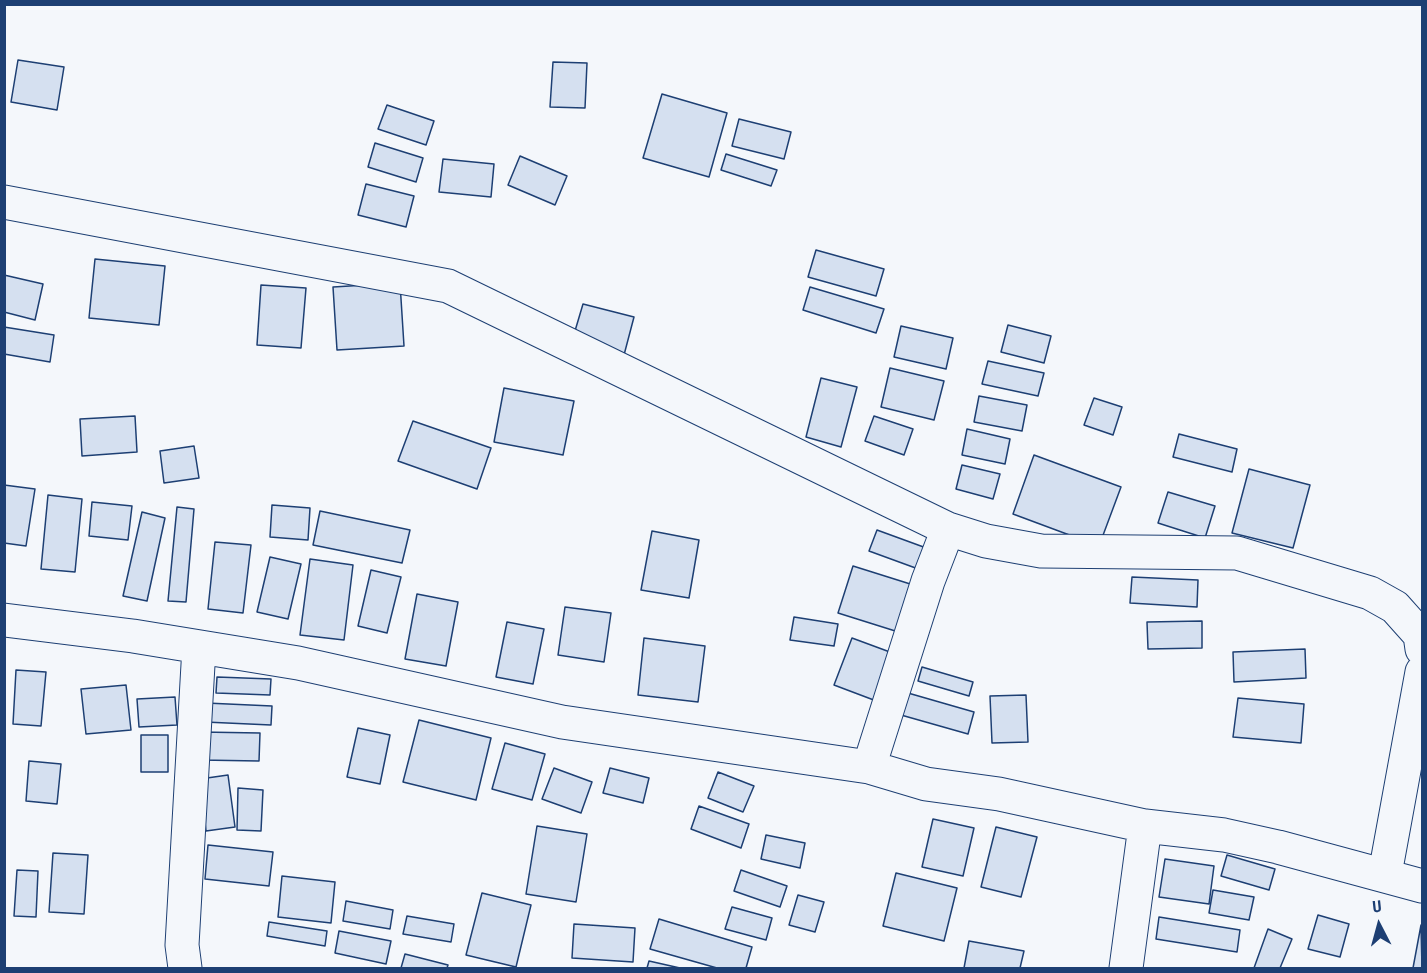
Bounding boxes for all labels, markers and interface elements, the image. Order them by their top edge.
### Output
north arrow [1349,895,1409,955]
text: U [1372,897,1383,917]

